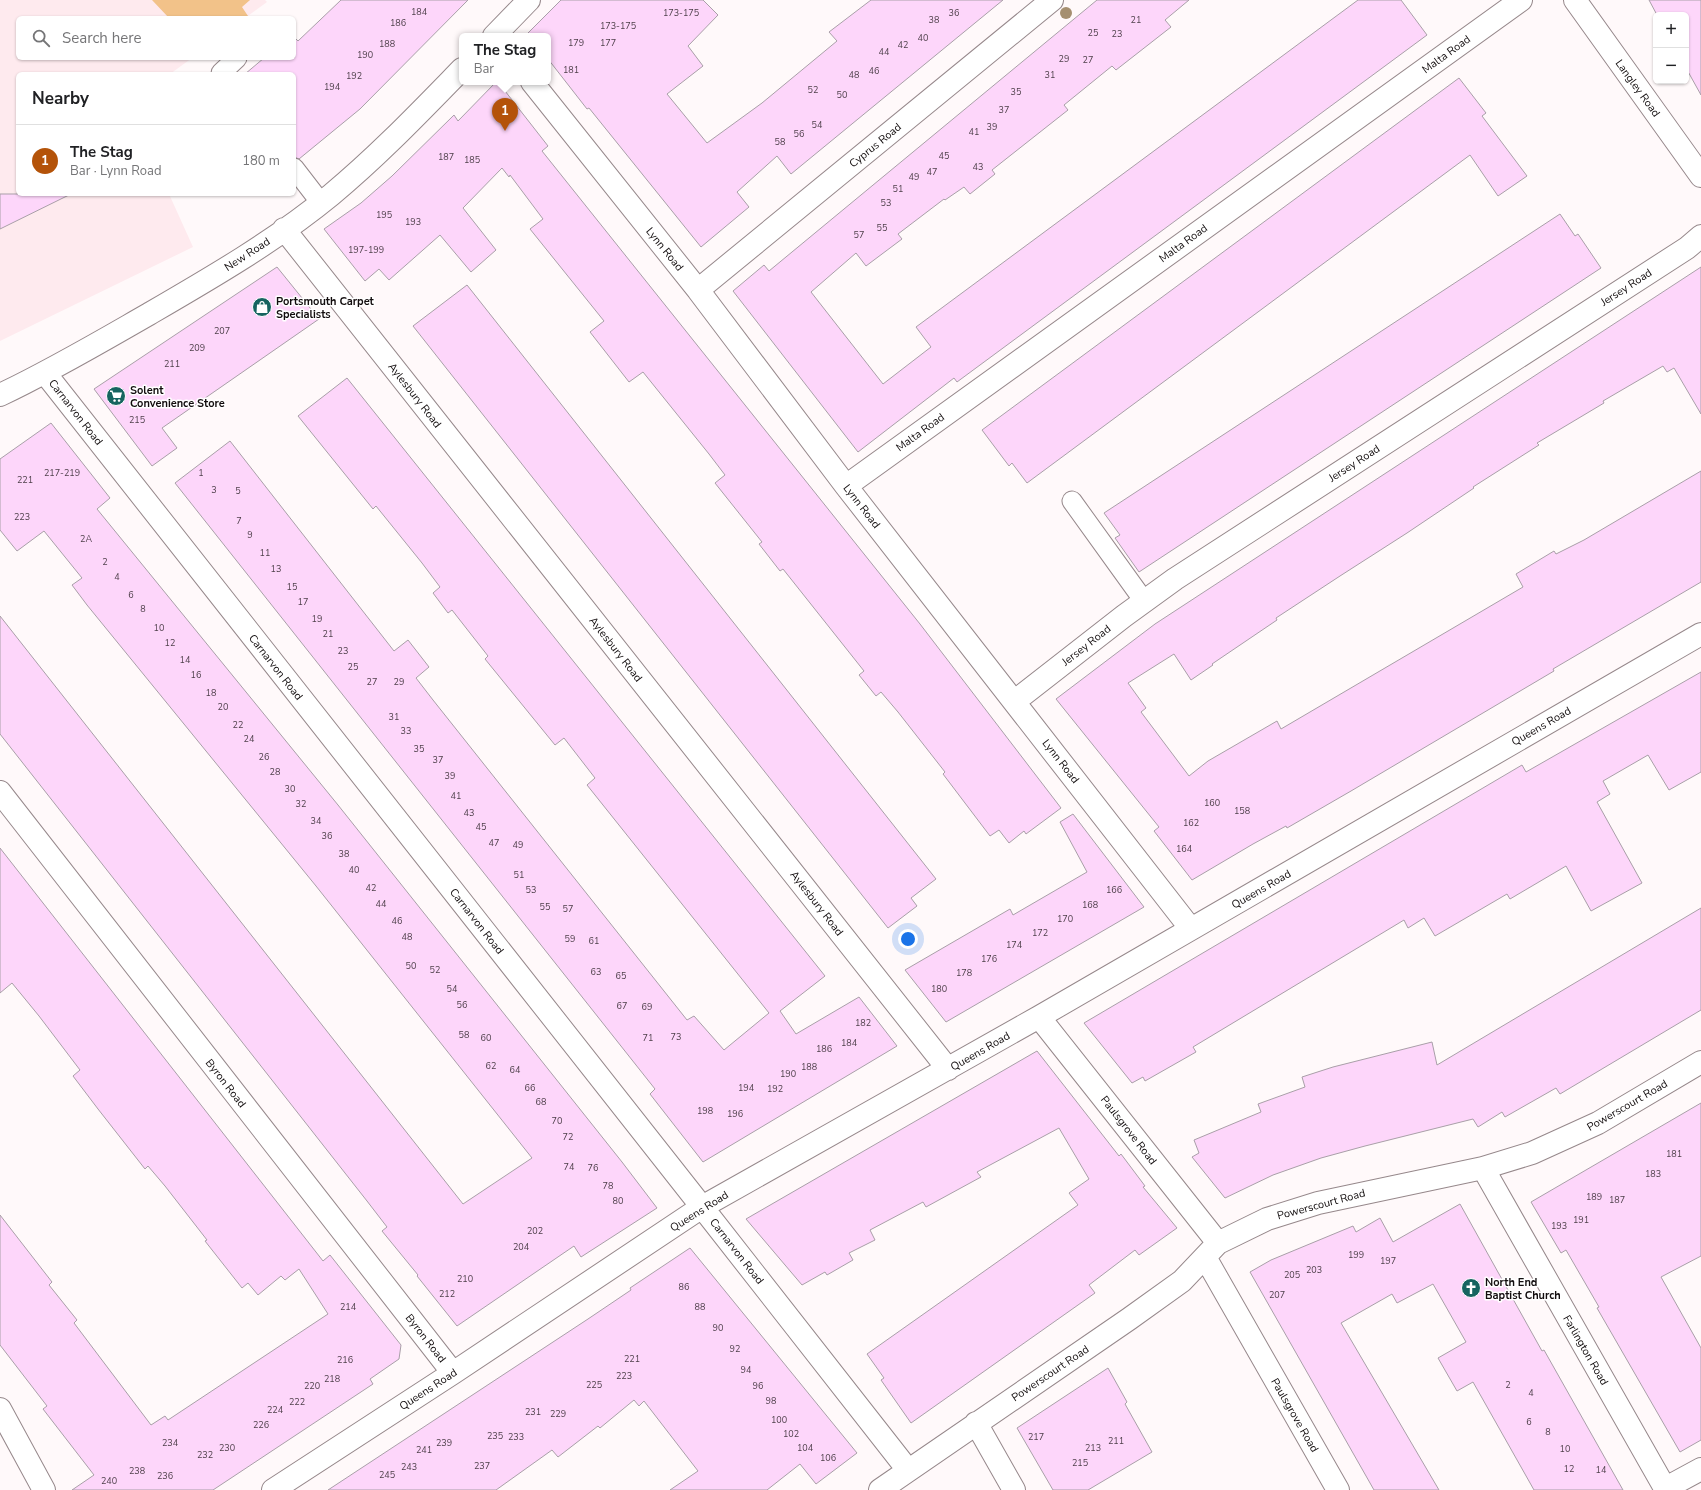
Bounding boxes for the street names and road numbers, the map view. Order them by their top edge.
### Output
street label: Malta Road [1419,32,1474,77]
street label: Langley Road [1612,57,1664,120]
street label: Cyprus Road [846,120,905,171]
street label: Malta Road [1156,221,1211,266]
street label: Lynn Road [642,224,687,274]
street label: New Road [222,234,273,275]
street label: Jersey Road [1597,265,1655,310]
street label: Aylesbury Road [384,360,445,431]
street label: Carnarvon Road [45,376,106,448]
street label: Malta Road [893,410,948,455]
street label: Jersey Road [1325,441,1383,486]
street label: Lynn Road [840,481,884,531]
street label: Aylesbury Road [585,614,646,685]
street label: Jersey Road [1058,621,1114,670]
street label: Carnarvon Road [245,631,306,703]
street label: Queens Road [1509,703,1574,749]
street label: Lynn Road [1039,736,1083,786]
street label: Queens Road [1229,866,1294,912]
street label: Aylesbury Road [786,868,847,939]
street label: Carnarvon Road [446,885,507,957]
street label: Queens Road [948,1028,1013,1074]
street label: Byron Road [202,1056,249,1111]
street label: Powerscourt Road [1584,1076,1670,1135]
street label: Paulsgrove Road [1097,1093,1160,1168]
street label: Powerscourt Road [1275,1185,1367,1223]
street label: Queens Road [667,1188,731,1235]
street label: Carnarvon Road [706,1215,767,1287]
street label: Byron Road [402,1311,449,1366]
street label: Farlington Road [1559,1312,1612,1388]
street label: Powerscourt Road [1008,1342,1092,1405]
street label: Queens Road [396,1365,460,1414]
street label: Paulsgrove Road [1267,1375,1322,1455]

